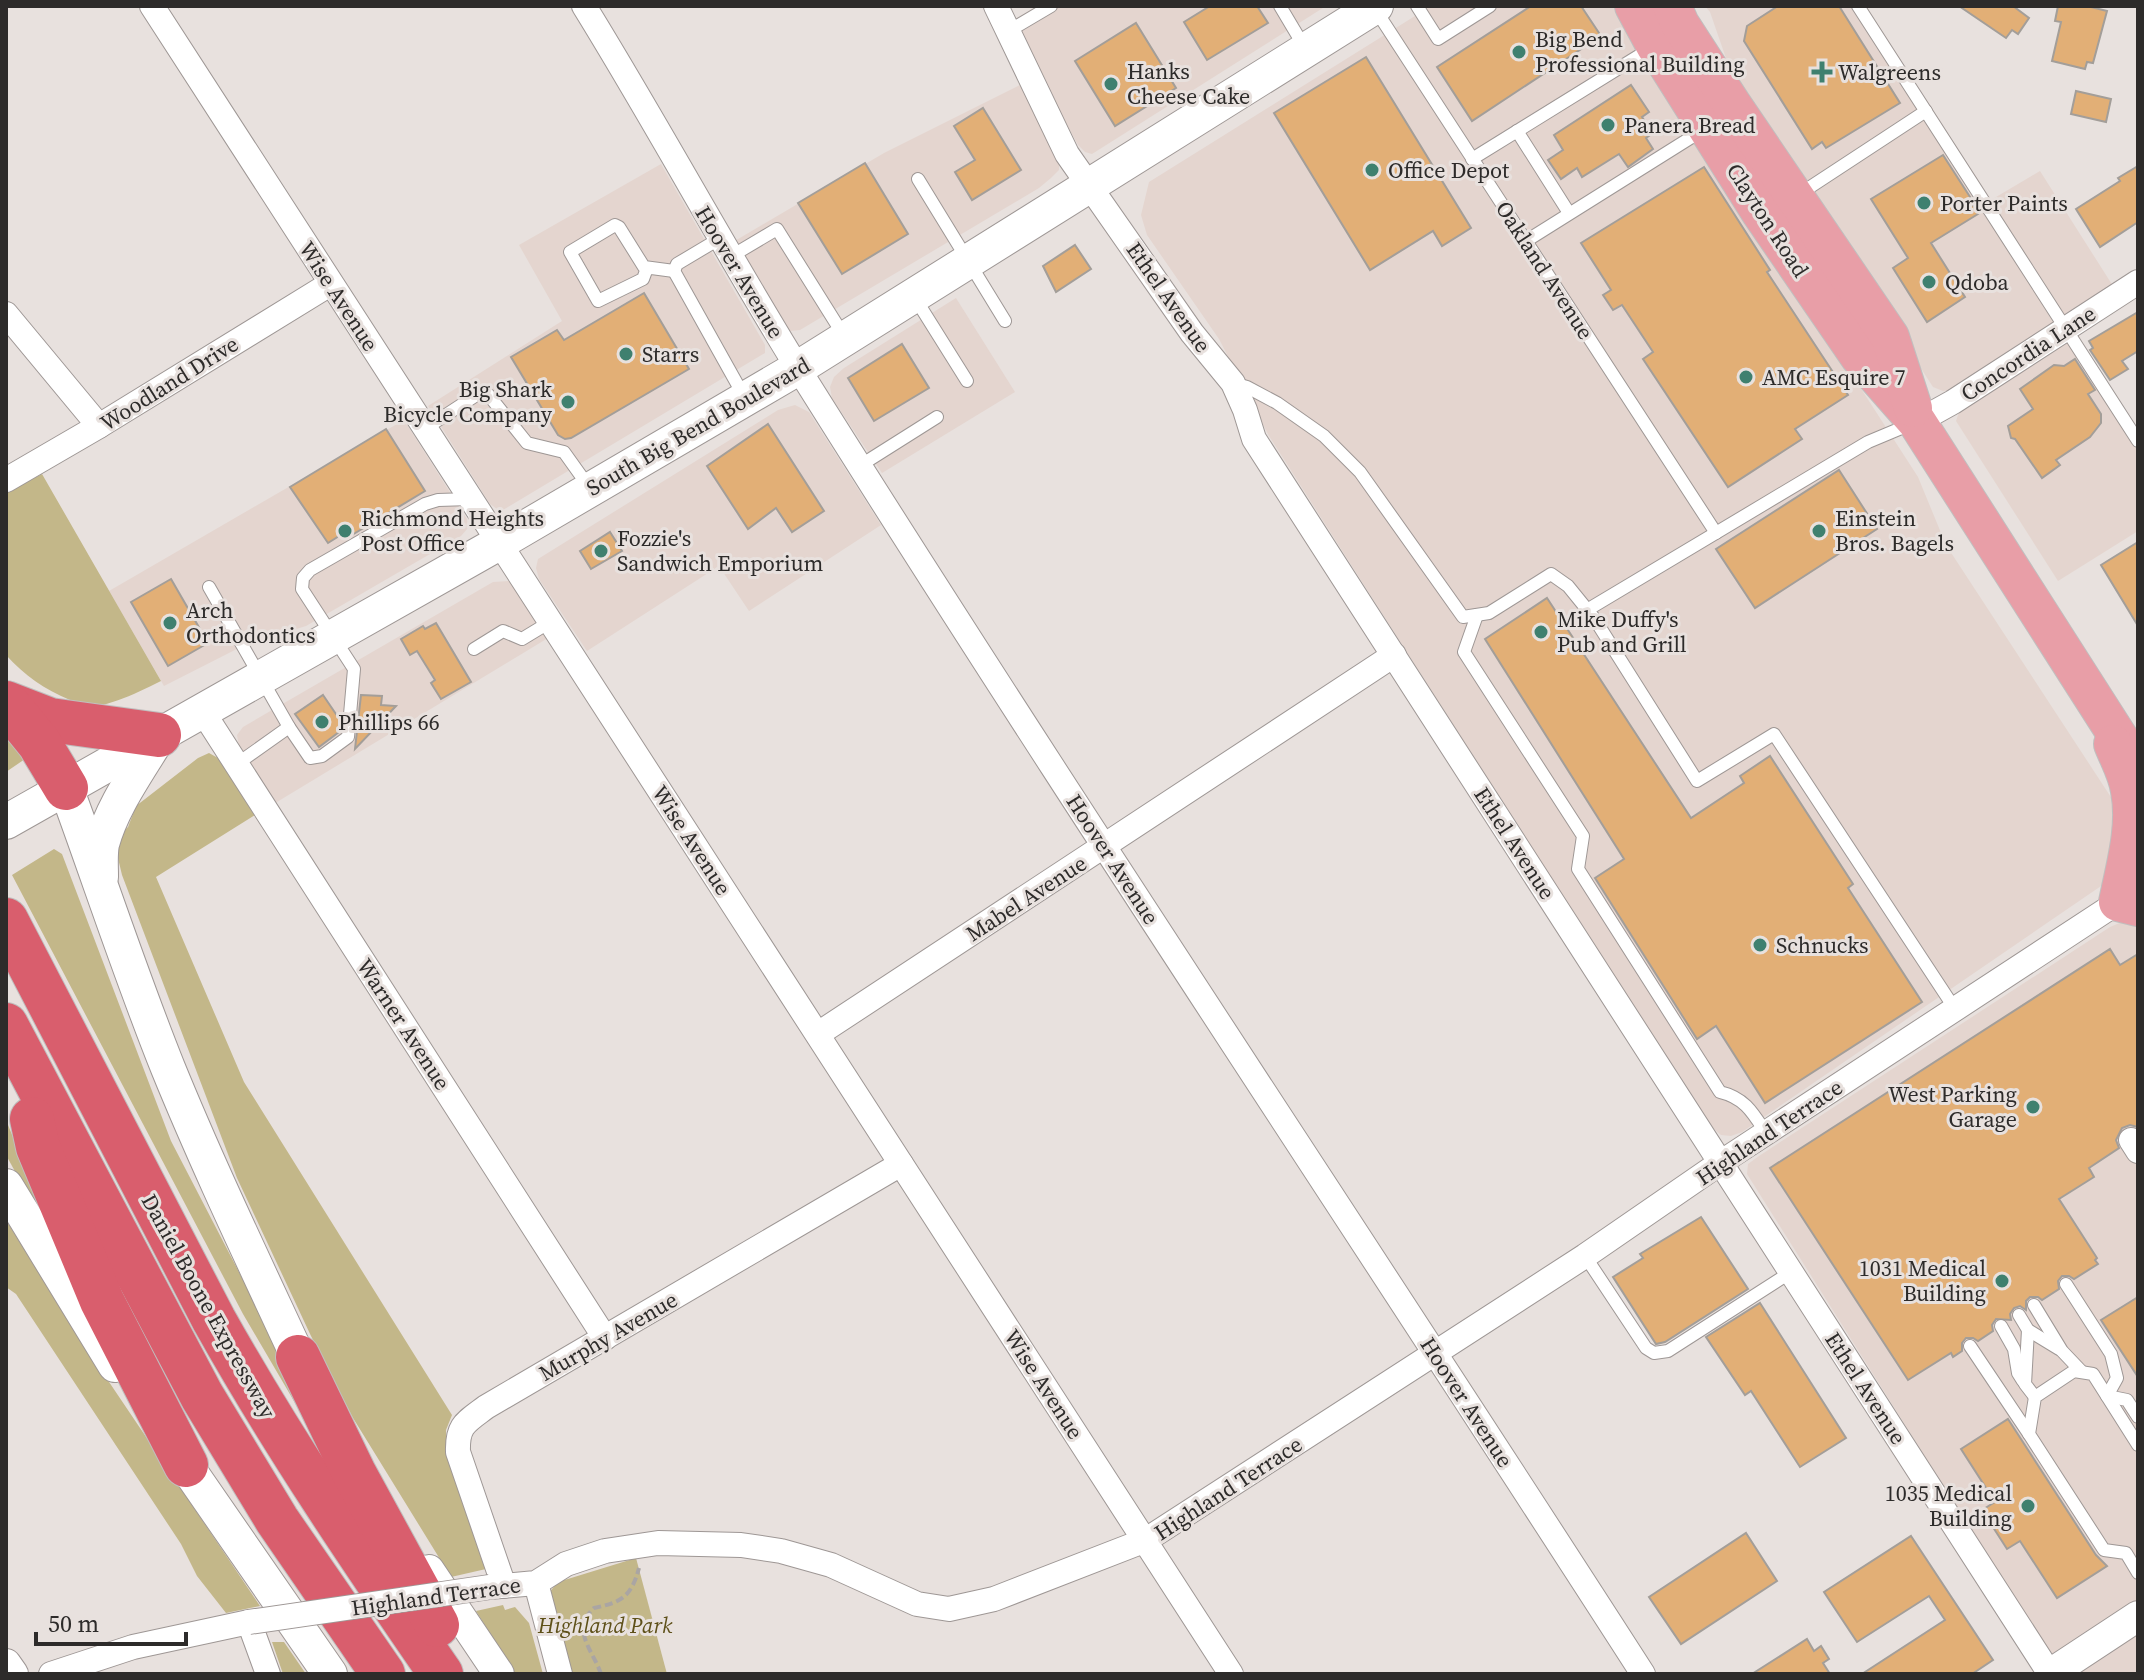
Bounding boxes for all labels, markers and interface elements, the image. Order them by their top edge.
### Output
place label: Big Bend Professional Building [1535,24,1745,79]
marker: Big Bend Professional Building [1510,43,1528,61]
place label: Hanks Cheese Cake [1127,56,1250,111]
place label: Walgreens [1838,57,1941,87]
marker: Walgreens [1813,63,1831,81]
marker: Hanks Cheese Cake [1102,75,1120,93]
place label: Panera Bread [1624,110,1756,140]
marker: Panera Bread [1599,116,1617,134]
place label: Office Depot [1388,155,1510,185]
street label: Clayton Road [1720,157,1816,283]
marker: Office Depot [1363,161,1381,179]
place label: Porter Paints [1940,188,2068,218]
marker: Porter Paints [1915,194,1933,212]
street label: Oakland Avenue [1489,195,1601,345]
street label: Hoover Avenue [689,200,791,344]
street label: Wise Avenue [292,235,386,357]
street label: Ethel Avenue [1120,236,1218,358]
place label: Qdoba [1945,267,2010,297]
marker: Qdoba [1920,273,1938,291]
street label: Concordia Lane [1955,298,2101,408]
street label: Woodland Drive [94,329,244,437]
place label: Starrs [642,339,699,369]
marker: Starrs [617,345,635,363]
street label: South Big Bend Boulevard [581,349,816,502]
place label: AMC Esquire 7 [1762,362,1906,392]
marker: AMC Esquire 7 [1737,368,1755,386]
place label: Big Shark Bicycle Company [383,374,553,429]
marker: Big Shark Bicycle Company [559,393,577,411]
place label: Richmond Heights Post Office [361,503,544,558]
place label: Einstein Bros. Bagels [1835,503,1954,558]
marker: Richmond Heights Post Office [336,522,354,540]
marker: Einstein Bros. Bagels [1810,522,1828,540]
place label: Fozzie's Sandwich Emporium [617,523,823,578]
marker: Fozzie's Sandwich Emporium [592,542,610,560]
place label: Arch Orthodontics [186,595,316,650]
place label: Mike Duffy's Pub and Grill [1557,604,1687,659]
marker: Arch Orthodontics [161,614,179,632]
marker: Mike Duffy's Pub and Grill [1532,623,1550,641]
place label: Phillips 66 [338,707,440,737]
marker: Phillips 66 [313,713,331,731]
street label: Wise Avenue [645,779,739,901]
street label: Ethel Avenue [1467,781,1563,905]
street label: Hoover Avenue [1060,788,1166,930]
street label: Mabel Avenue [960,848,1092,948]
place label: Schnucks [1776,930,1869,960]
marker: Schnucks [1751,936,1769,954]
street label: Warner Avenue [350,952,458,1096]
street label: Highland Terrace [1690,1072,1848,1192]
place label: West Parking Garage [1888,1079,2017,1134]
marker: West Parking Garage [2024,1098,2042,1116]
street label: Daniel Boone Expressway [135,1188,284,1424]
place label: 1031 Medical Building [1859,1253,1986,1308]
marker: 1031 Medical Building [1993,1272,2011,1290]
street label: Murphy Avenue [533,1284,683,1388]
street label: Wise Avenue [997,1323,1091,1445]
street label: Ethel Avenue [1818,1326,1914,1450]
street label: Hoover Avenue [1414,1331,1520,1473]
street label: Highland Terrace [1148,1429,1308,1547]
place label: 1035 Medical Building [1885,1478,2012,1533]
marker: 1035 Medical Building [2019,1497,2037,1515]
street label: Highland Terrace [349,1569,523,1623]
scale bar [36,1596,186,1646]
text: 50 m [48,1607,99,1640]
park label: Highland Park [537,1610,673,1640]

